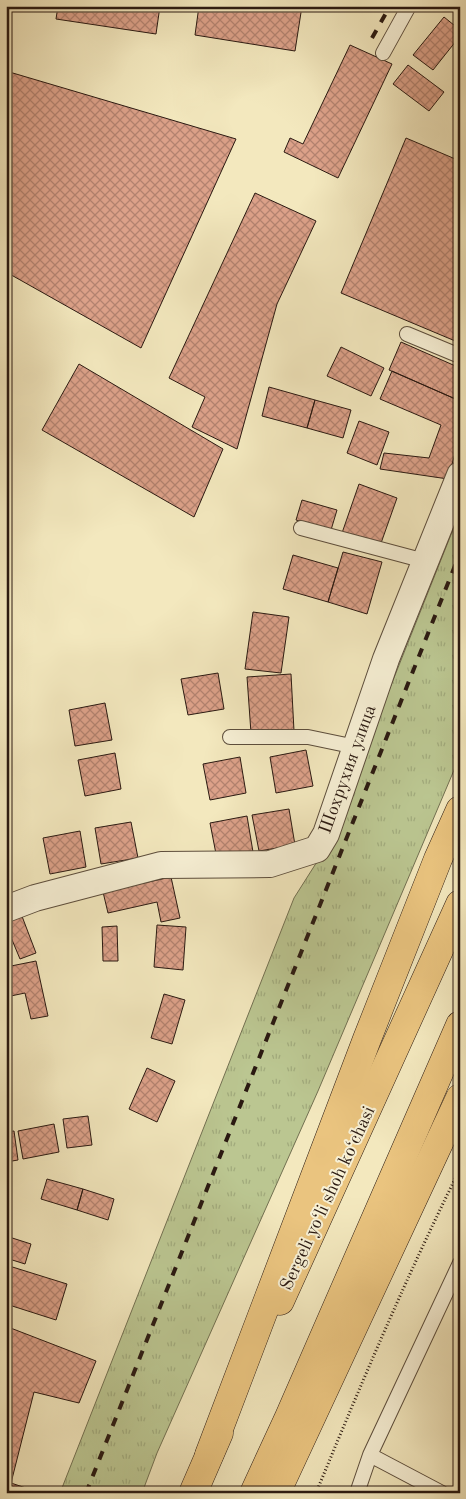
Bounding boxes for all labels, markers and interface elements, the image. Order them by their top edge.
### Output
street label: Шохрухия улица [316,702,380,836]
street label: Sergeli yo‘li shoh ko‘chasi [277,1103,379,1293]

